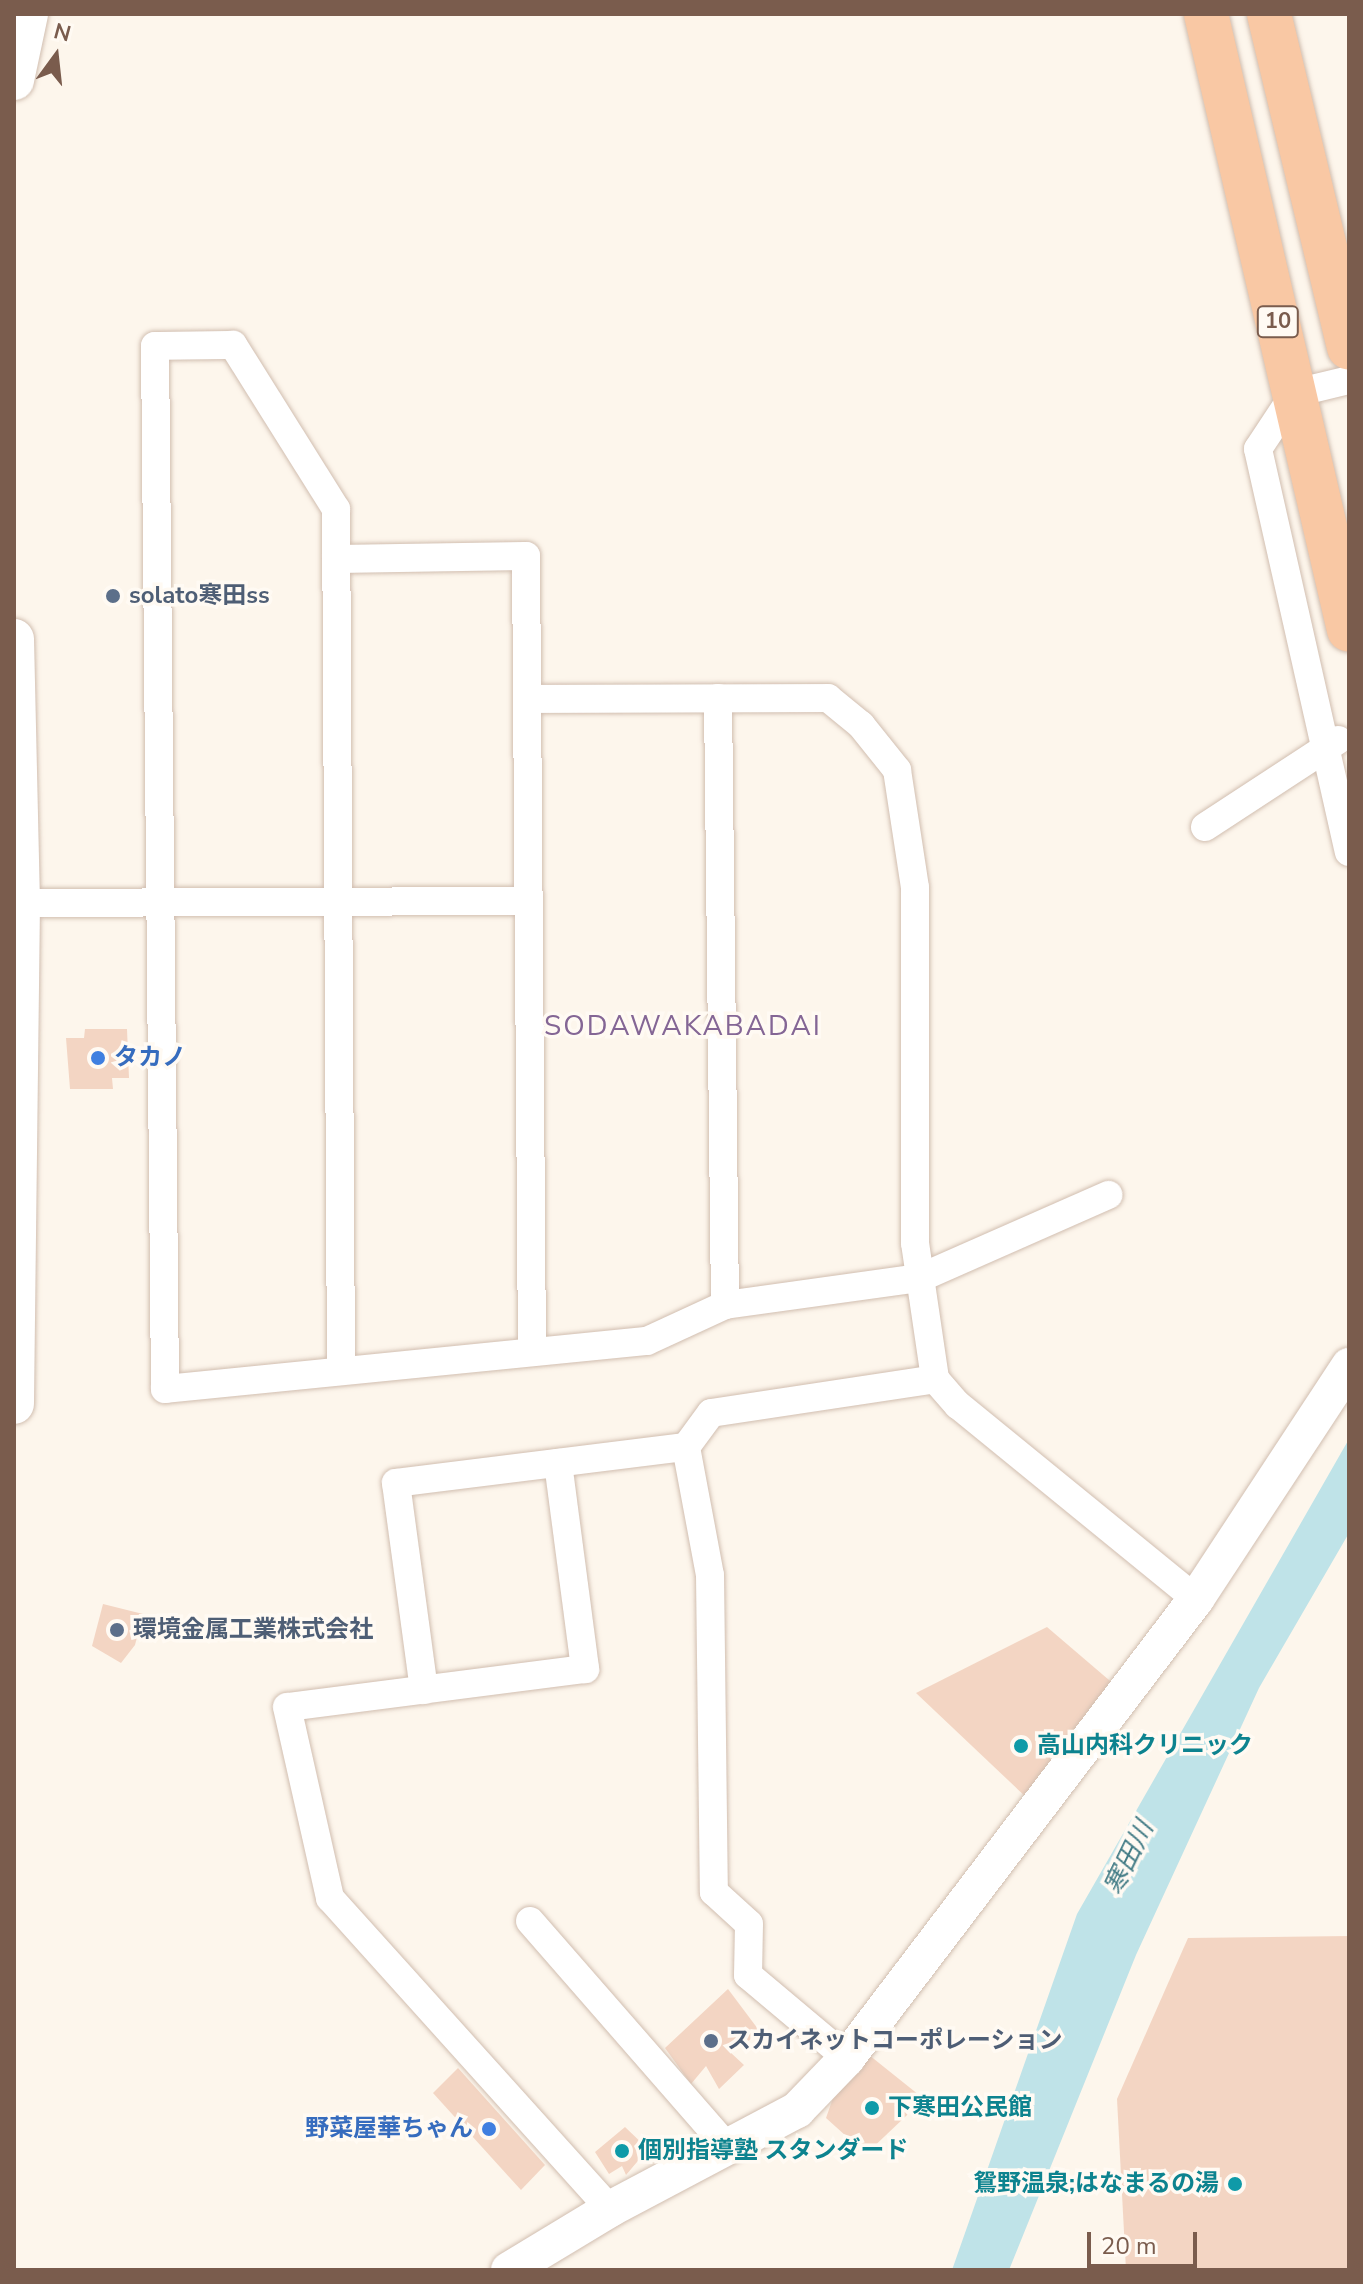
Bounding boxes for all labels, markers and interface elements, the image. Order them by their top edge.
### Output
north arrow [16,16,96,96]
text: N [50,16,74,49]
road number: 10 [1256,304,1300,340]
place label: solato寒田ss [129,582,270,610]
marker: solato寒田ss [104,587,122,605]
district label: SODAWAKABADAI [544,1009,822,1043]
place label: タカノ [114,1044,186,1072]
marker: タカノ [89,1049,107,1067]
place label: 環境金属工業株式会社 [133,1616,373,1644]
marker: 環境金属工業株式会社 [108,1621,126,1639]
place label: 高山内科クリニック [1037,1732,1253,1760]
marker: 高山内科クリニック [1012,1737,1030,1755]
water label: 寒田川 [1098,1816,1160,1900]
place label: スカイネットコーポレーション [727,2027,1063,2055]
marker: スカイネットコーポレーション [702,2032,720,2050]
place label: 下寒田公民館 [888,2094,1032,2122]
marker: 下寒田公民館 [863,2099,881,2117]
place label: 野菜屋華ちゃん [305,2115,473,2143]
marker: 野菜屋華ちゃん [480,2120,498,2138]
place label: 個別指導塾 スタンダード [638,2137,908,2165]
marker: 個別指導塾 スタンダード [613,2142,631,2160]
place label: 鴛野温泉;はなまるの湯 [973,2170,1219,2198]
marker: 鴛野温泉;はなまるの湯 [1226,2175,1244,2193]
scale bar [1091,2216,1201,2266]
text: 20 m [1101,2230,1157,2262]

